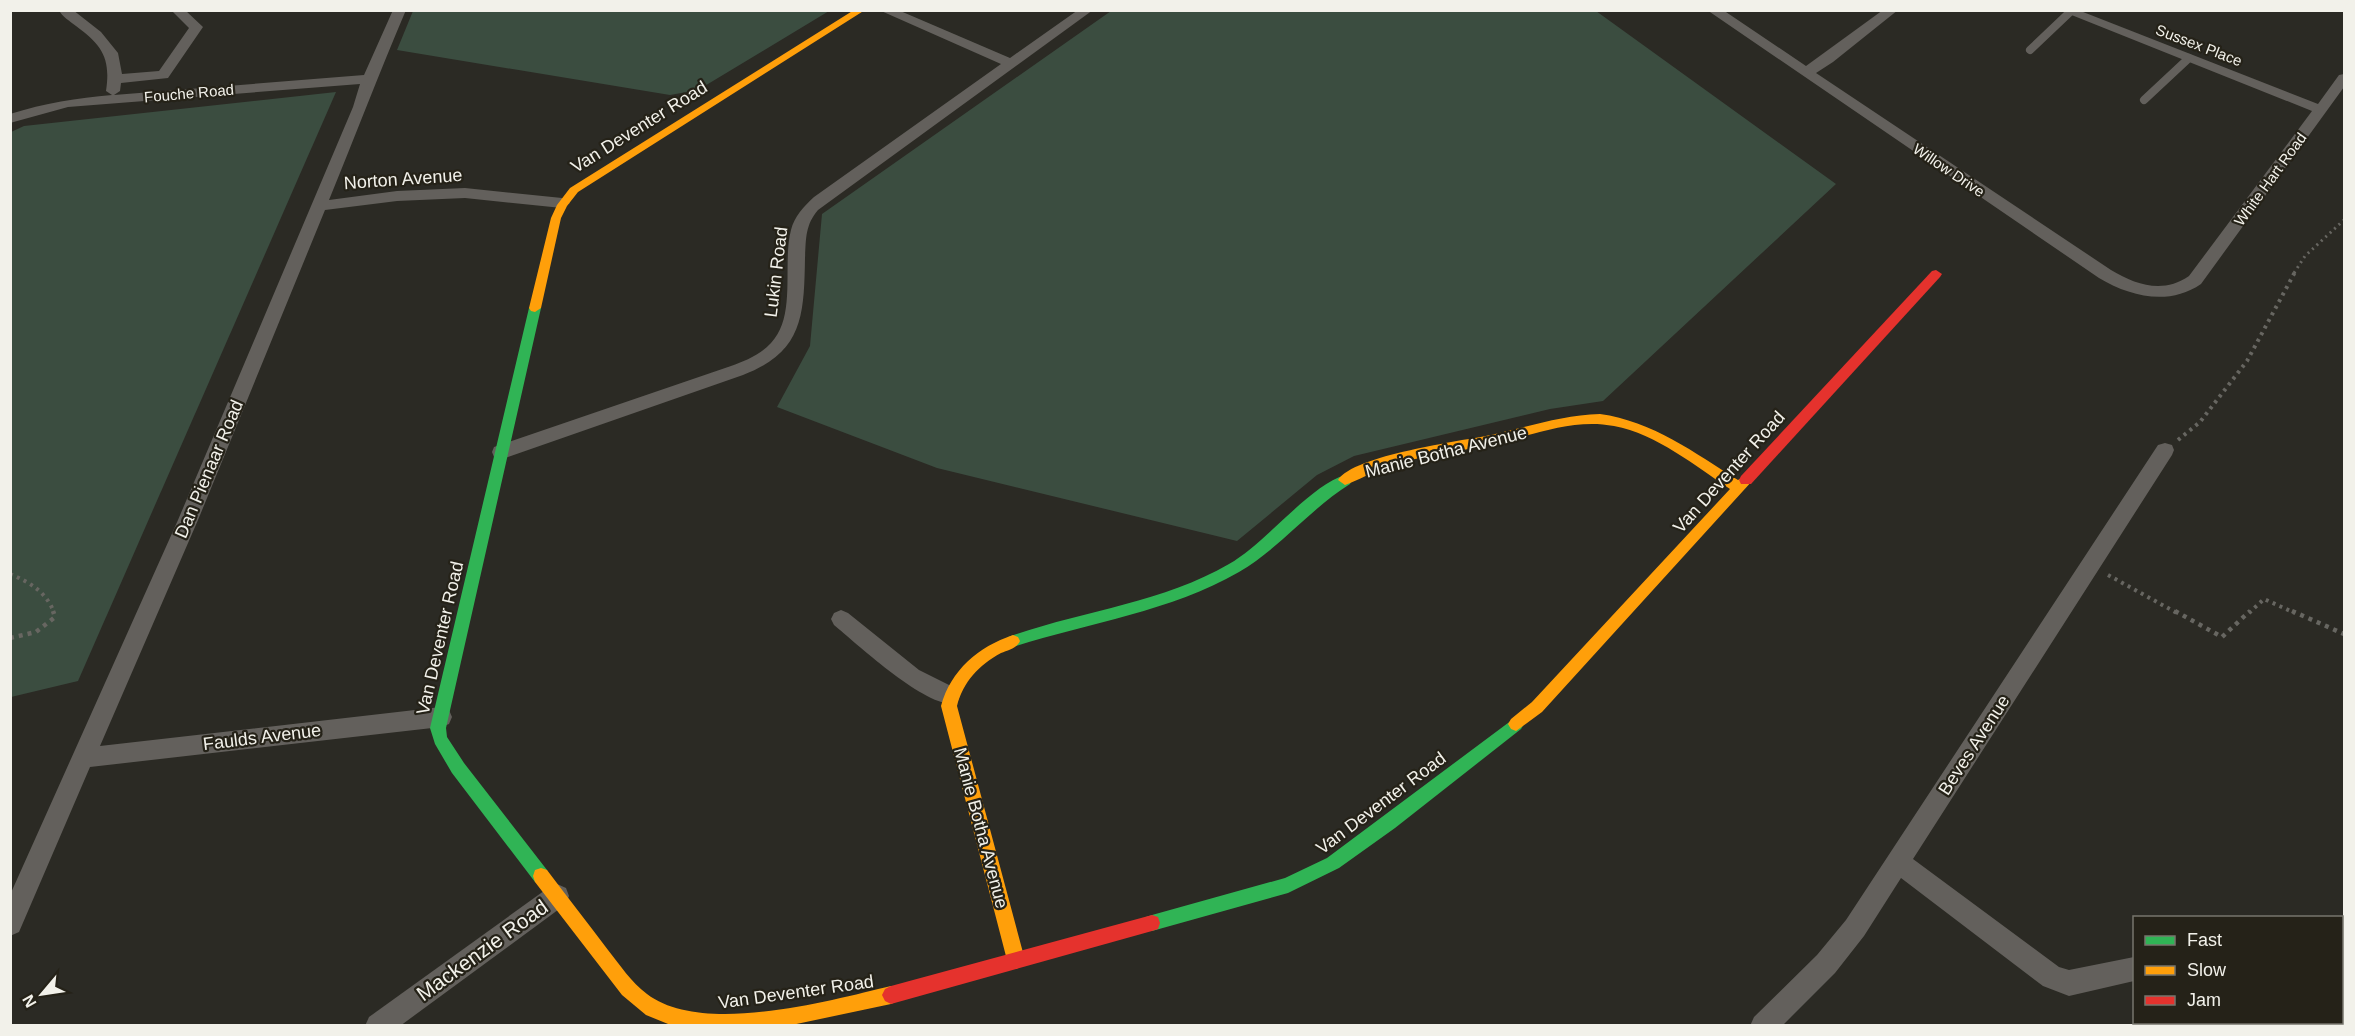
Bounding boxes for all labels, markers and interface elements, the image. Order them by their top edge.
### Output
street label: Sussex Place [2154,21,2244,69]
street label: Van Deventer Road [567,77,711,177]
street label: Fouche Road [143,81,235,105]
street label: White Hart Road [2231,129,2309,229]
street label: Willow Drive [1910,140,1988,200]
street label: Norton Avenue [343,165,463,193]
street label: Lukin Road [761,226,791,318]
street label: Dan Pienaar Road [171,397,247,541]
street label: Van Deventer Road [1669,407,1789,537]
street label: Manie Botha Avenue [1363,422,1529,482]
street label: Van Deventer Road [413,559,467,717]
street label: Beves Avenue [1934,691,2014,799]
street label: Faulds Avenue [202,720,322,754]
street label: Manie Botha Avenue [950,745,1012,911]
street label: Van Deventer Road [1312,748,1450,858]
street label: Mackenzie Road [412,895,552,1005]
legend [2133,916,2343,1024]
text: Fast [2187,930,2222,950]
text: Slow [2187,960,2227,980]
north arrow [12,964,72,1024]
street label: Van Deventer Road [717,971,875,1013]
text: Jam [2187,990,2221,1010]
text: N [19,992,40,1010]

